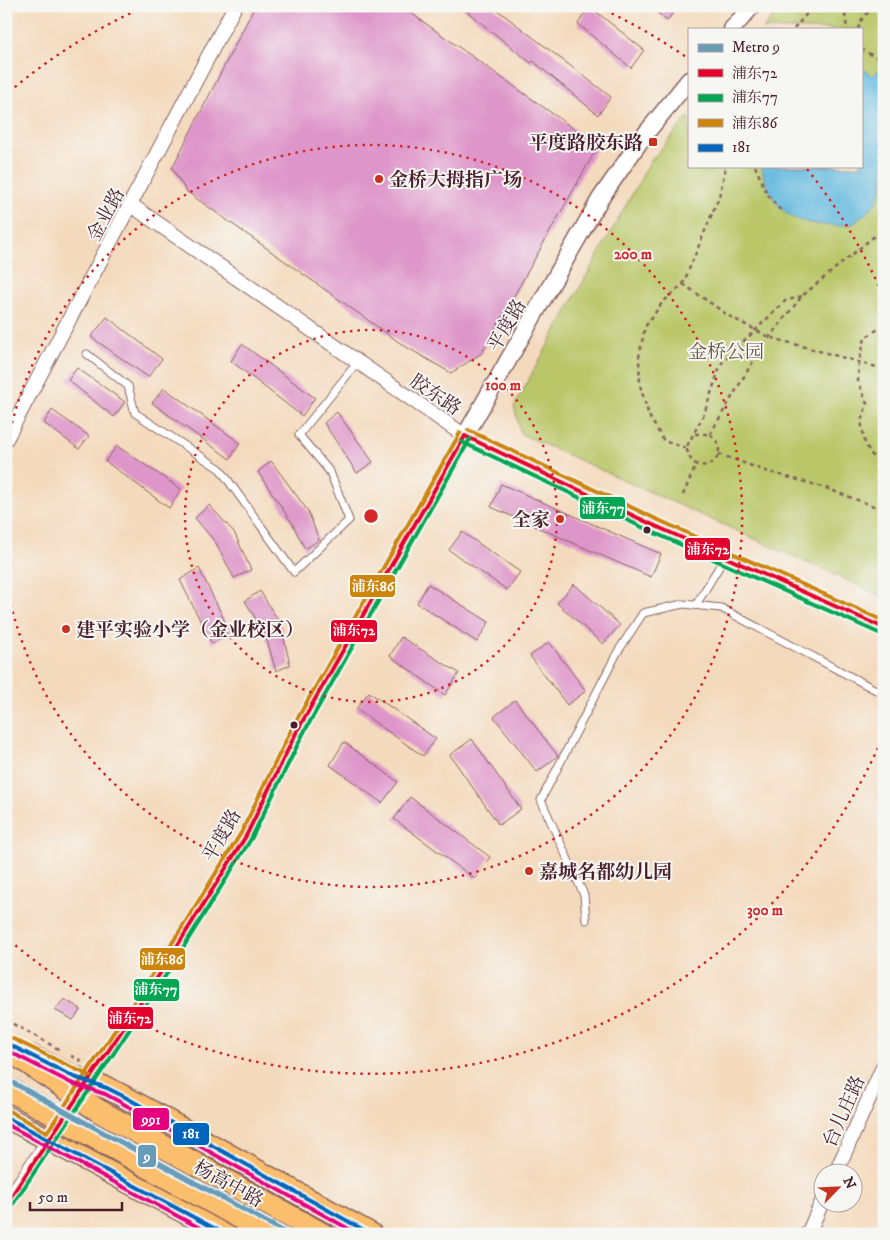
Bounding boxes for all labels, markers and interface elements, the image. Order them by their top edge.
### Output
legend [688,28,862,168]
text: Metro 9 [732,38,780,57]
text: 浦东72 [732,64,778,83]
text: 浦东77 [732,88,778,107]
text: 浦东86 [732,114,779,133]
place label: 平度路胶东路 [529,132,643,155]
marker: 平度路胶东路 [647,136,659,148]
text: 181 [732,138,751,157]
place label: 金桥大拇指广场 [389,169,522,192]
marker: 金桥大拇指广场 [373,173,385,185]
street label: 金业路 [83,184,130,245]
text: 200 m [614,245,653,264]
street label: 平度路 [483,295,532,356]
park label: 金桥公园 [688,341,764,364]
street label: 胶东路 [405,370,465,421]
text: 100 m [485,376,522,395]
line badge: 浦东77 [579,496,626,520]
text: 浦东77 [582,500,624,518]
centre of rings [362,507,380,525]
place label: 全家 [512,509,550,532]
marker: 全家 [554,513,566,525]
unlabelled marker [642,525,652,535]
line badge: 浦东72 [684,537,731,561]
text: 浦东72 [687,541,730,559]
line badge: 浦东86 [349,574,396,598]
text: 浦东86 [352,578,395,596]
place label: 建平实验小学（金业校区） [76,619,304,642]
line badge: 浦东72 [330,619,378,643]
text: 浦东72 [333,622,376,640]
marker: 建平实验小学（金业校区） [60,623,72,635]
unlabelled marker [289,720,299,730]
street label: 平度路 [198,805,247,866]
place label: 嘉城名都幼儿园 [539,861,672,884]
marker: 嘉城名都幼儿园 [523,865,535,877]
text: 300 m [747,901,784,920]
line badge: 浦东86 [139,947,186,971]
text: 浦东86 [141,951,184,969]
line badge: 浦东77 [133,978,180,1002]
text: 浦东77 [135,981,177,999]
line badge: 浦东72 [107,1006,154,1030]
text: 浦东72 [109,1010,152,1028]
street label: 台儿庄路 [818,1072,870,1151]
line badge: 991 [132,1107,170,1131]
text: 991 [140,1111,161,1129]
line badge: 181 [172,1122,210,1146]
text: 181 [182,1125,200,1143]
line badge: 9 [137,1144,157,1168]
text: 9 [143,1148,151,1166]
street label: 杨高中路 [189,1156,267,1213]
north arrow [812,1162,862,1212]
text: N [838,1174,860,1192]
scale bar [30,1180,122,1212]
text: 50 m [38,1188,68,1207]

